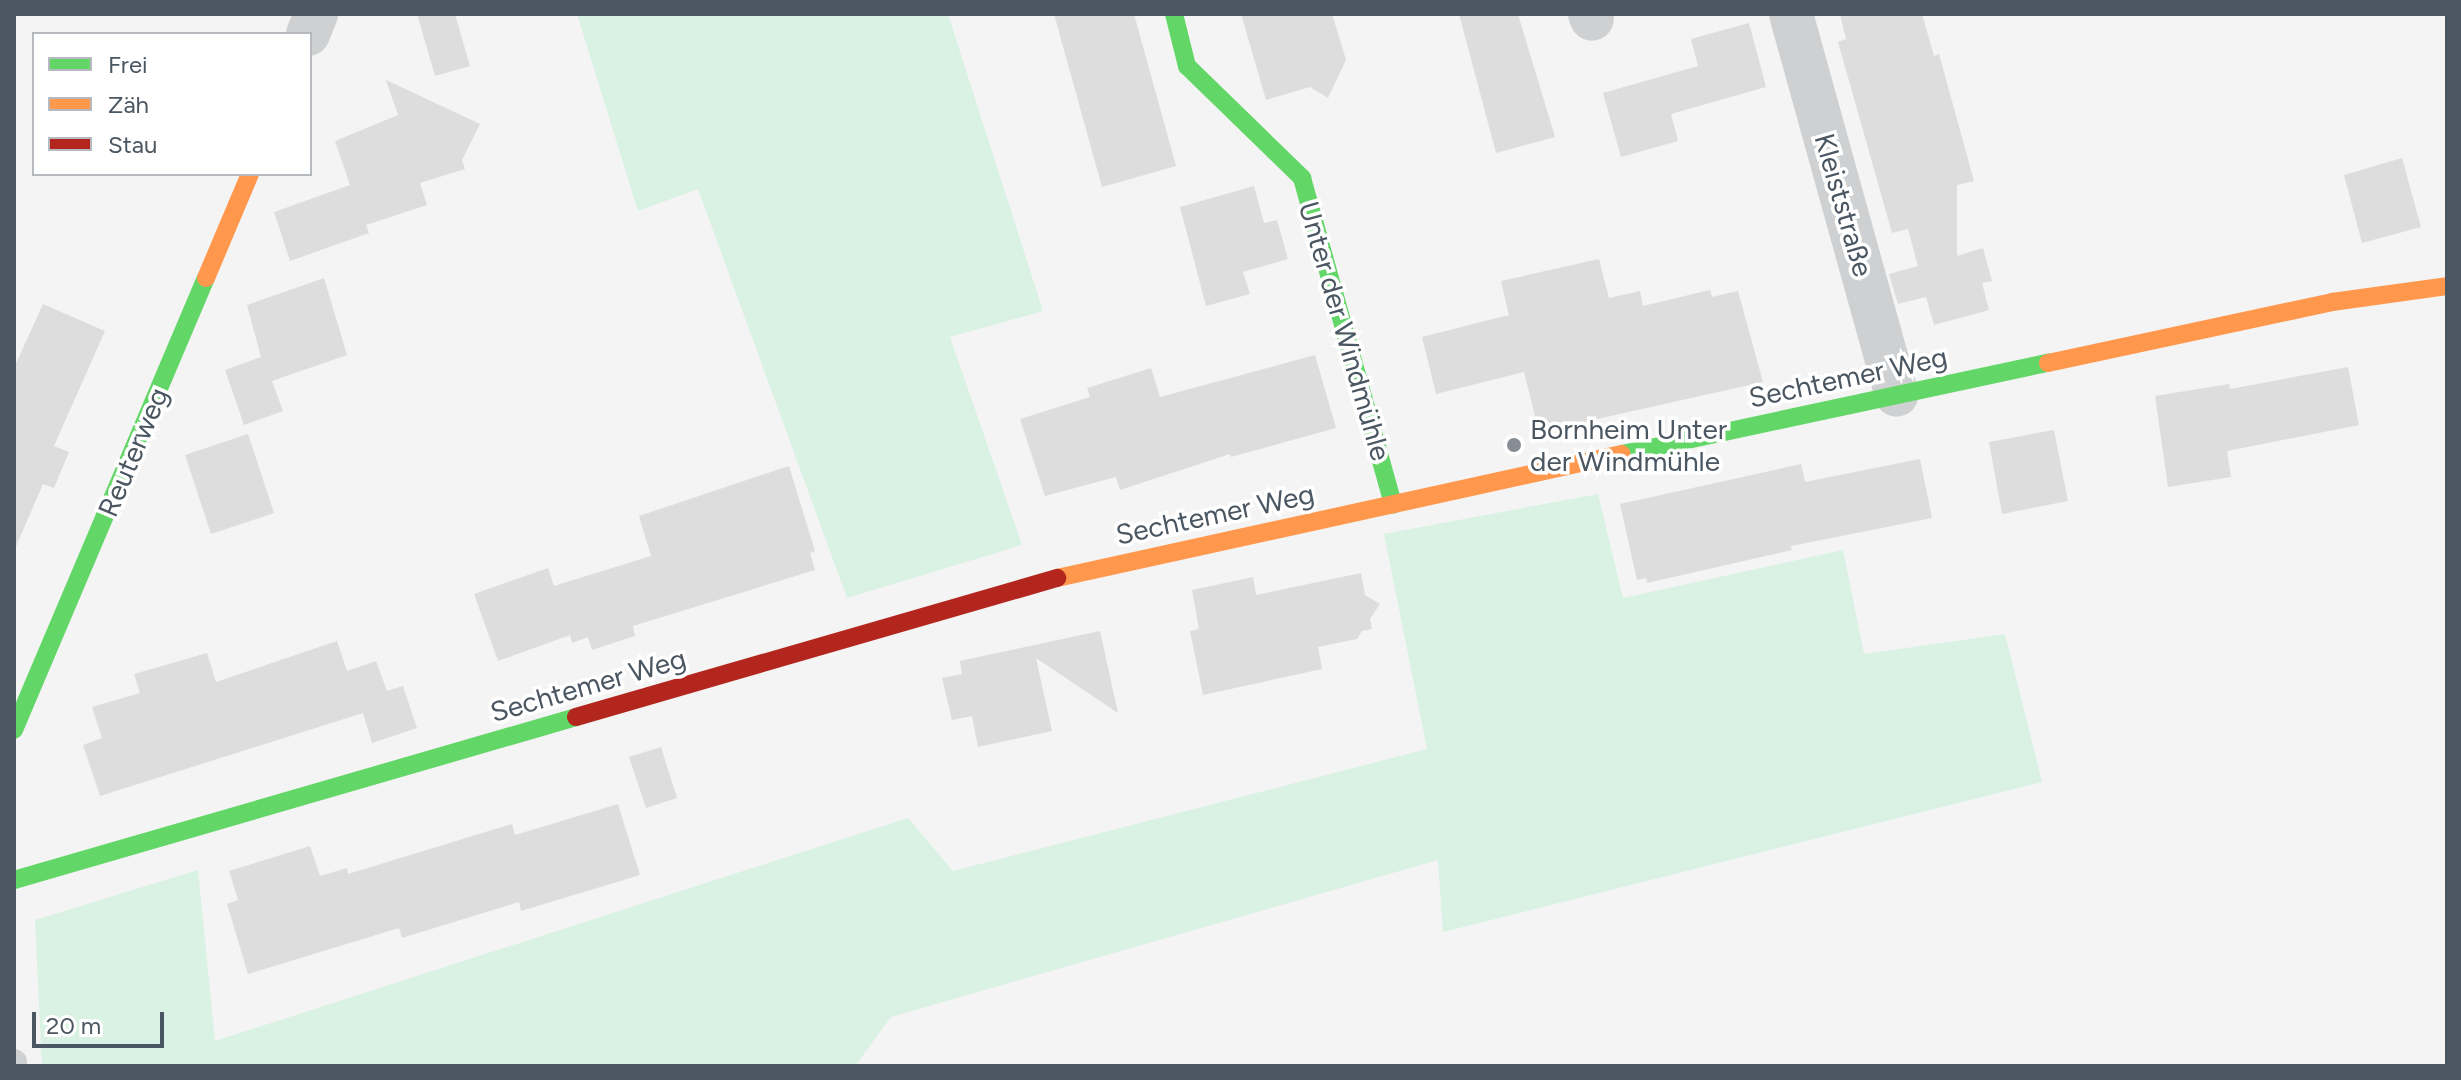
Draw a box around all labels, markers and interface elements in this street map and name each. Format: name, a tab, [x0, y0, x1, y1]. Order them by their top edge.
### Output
legend	[32, 32, 312, 176]
text: Frei	[108, 50, 148, 79]
text: Zäh	[108, 90, 149, 119]
text: Stau	[108, 130, 157, 159]
street label: Kleiststraße	[1808, 130, 1880, 280]
street label: Unter der Windmühle	[1292, 198, 1398, 464]
street label: Sechtemer Weg	[1746, 340, 1950, 414]
street label: Reuterweg	[91, 382, 175, 522]
place label: Bornheim Unter der Windmühle	[1530, 412, 1727, 478]
marker: Bornheim Unter der Windmühle	[1505, 436, 1523, 454]
street label: Sechtemer Weg	[1113, 477, 1317, 551]
street label: Sechtemer Weg	[486, 641, 690, 729]
scale bar	[36, 996, 168, 1046]
text: 20 m	[46, 1011, 101, 1040]

